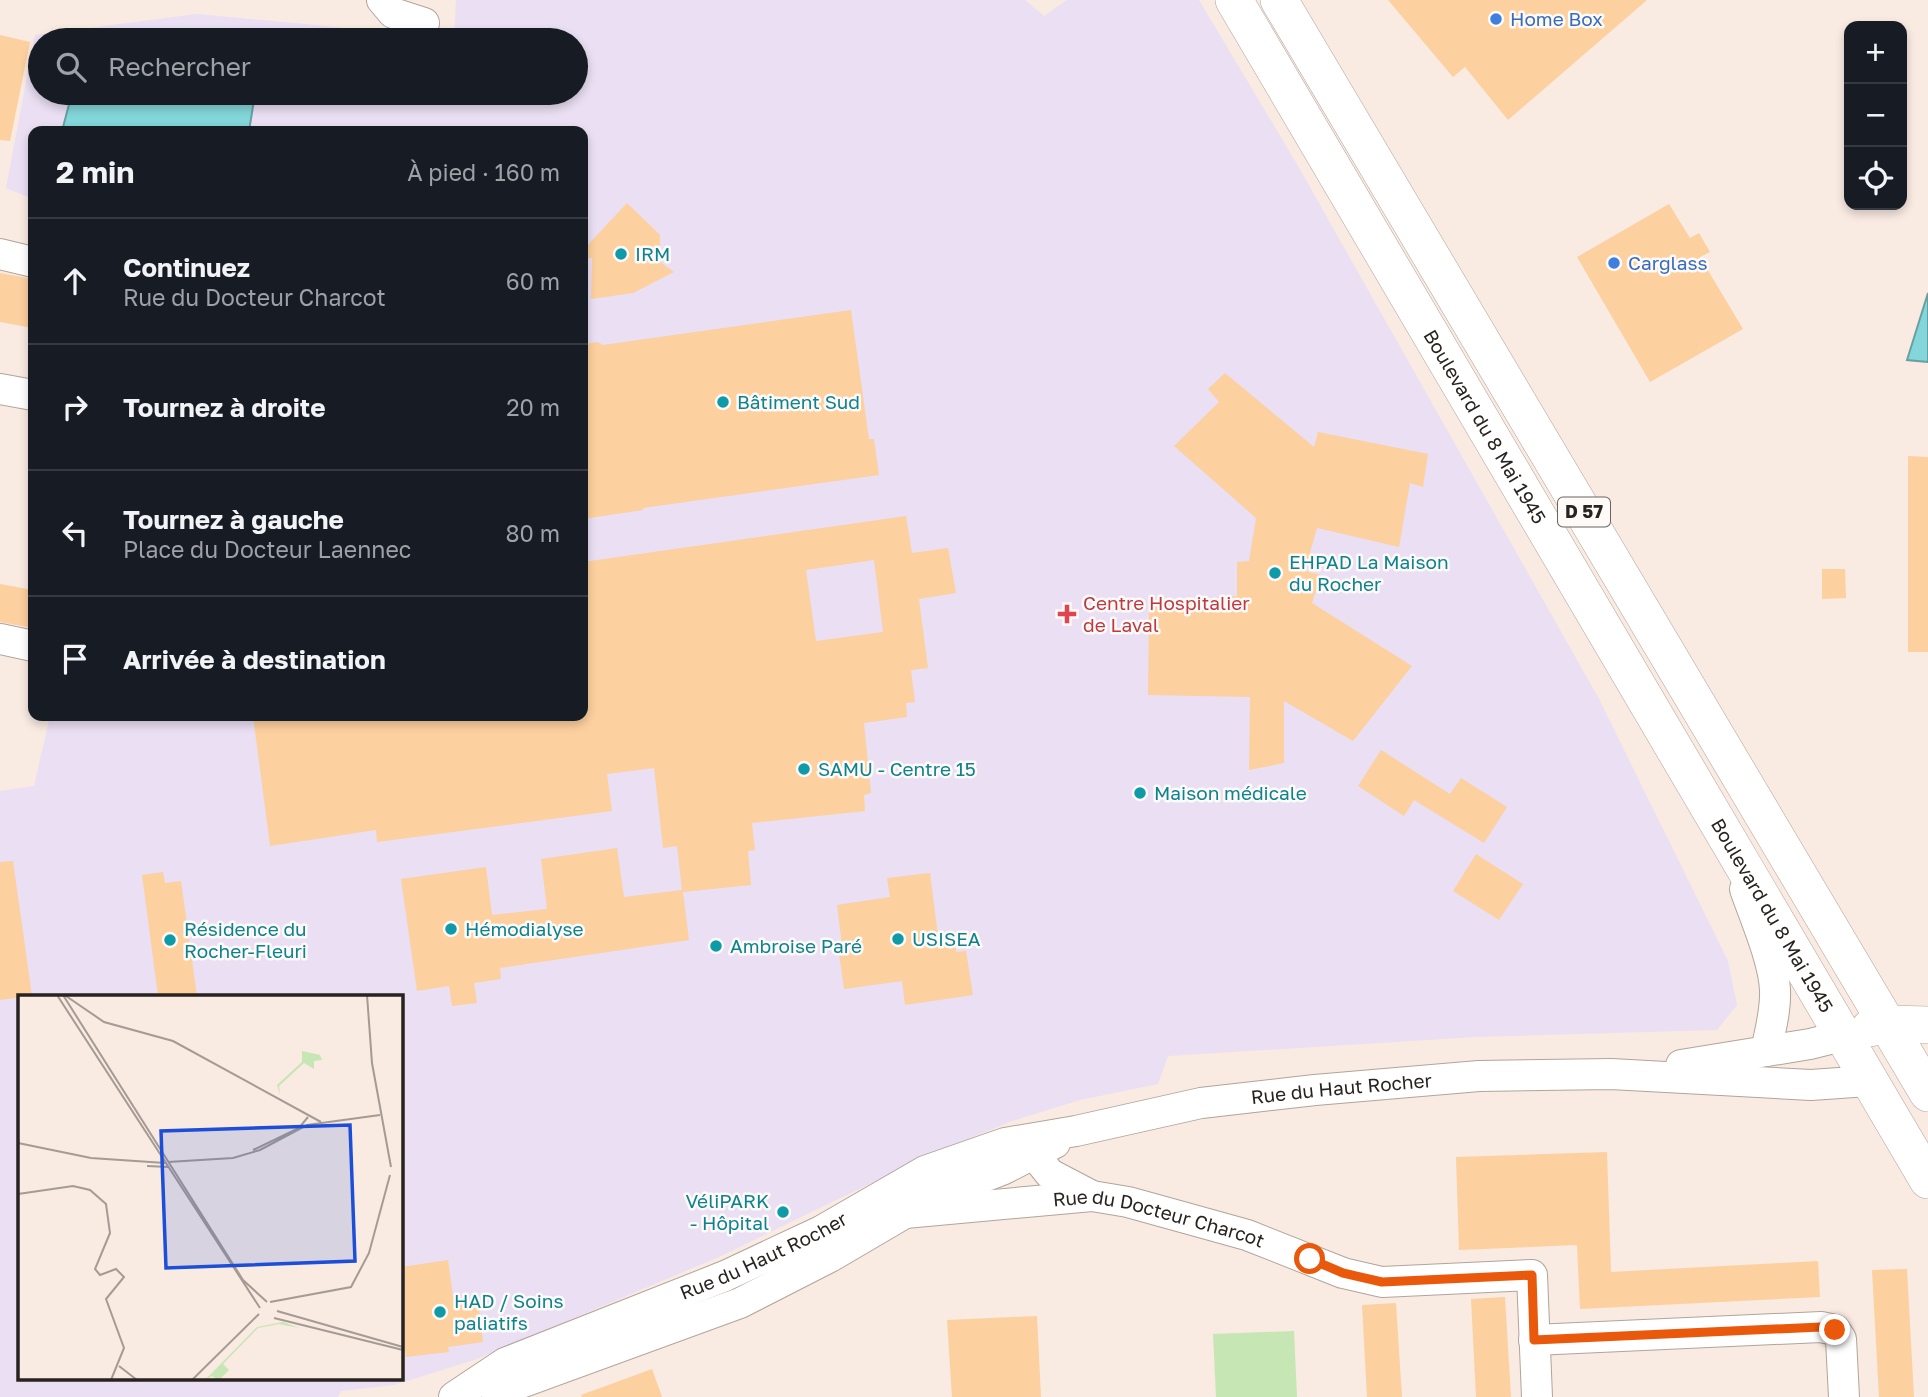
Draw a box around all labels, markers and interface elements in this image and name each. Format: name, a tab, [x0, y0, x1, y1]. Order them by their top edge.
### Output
place label: Home Box	[1510, 7, 1603, 30]
marker: Home Box	[1488, 11, 1504, 27]
map controls	[1844, 21, 1907, 210]
button: +	[1844, 21, 1907, 84]
search box	[28, 28, 588, 105]
icon: search	[52, 48, 90, 86]
text: Rechercher	[108, 51, 251, 82]
button: −	[1844, 84, 1907, 147]
button: locate	[1844, 147, 1907, 210]
text: 2 min	[56, 154, 134, 190]
text: À pied · 160 m	[407, 158, 560, 186]
place label: IRM	[635, 242, 670, 265]
marker: IRM	[613, 246, 629, 262]
place label: Carglass	[1628, 251, 1708, 274]
text: Continuez	[123, 252, 250, 283]
marker: Carglass	[1606, 255, 1622, 271]
icon: ahead	[56, 262, 94, 300]
text: 60 m	[506, 267, 560, 295]
text: Rue du Docteur Charcot	[123, 283, 386, 311]
street label: Boulevard du 8 Mai 1945	[1419, 325, 1551, 528]
icon: right	[56, 388, 94, 426]
place label: Bâtiment Sud	[737, 390, 860, 413]
text: Tournez à droite	[123, 392, 326, 423]
text: 20 m	[506, 393, 560, 421]
marker: Bâtiment Sud	[715, 394, 731, 410]
road number: D 57	[1558, 498, 1610, 526]
text: Tournez à gauche	[123, 504, 344, 535]
icon: left	[56, 514, 94, 552]
text: 80 m	[506, 519, 560, 547]
text: Place du Docteur Laennec	[123, 535, 411, 563]
place label: EHPAD La Maison du Rocher	[1289, 550, 1449, 595]
marker: EHPAD La Maison du Rocher	[1267, 565, 1283, 581]
place label: Centre Hospitalier de Laval	[1083, 591, 1250, 636]
marker: Centre Hospitalier de Laval	[1057, 604, 1077, 624]
icon: arrive	[56, 640, 94, 678]
text: Arrivée à destination	[123, 644, 386, 675]
place label: SAMU - Centre 15	[818, 757, 976, 780]
marker: SAMU - Centre 15	[796, 761, 812, 777]
place label: Maison médicale	[1154, 781, 1307, 804]
marker: Maison médicale	[1132, 785, 1148, 801]
street label: Boulevard du 8 Mai 1945	[1707, 814, 1839, 1016]
place label: Résidence du Rocher-Fleuri	[184, 917, 307, 962]
place label: Hémodialyse	[465, 917, 584, 940]
marker: Hémodialyse	[443, 921, 459, 937]
place label: USISEA	[912, 927, 981, 950]
marker: USISEA	[890, 931, 906, 947]
marker: Résidence du Rocher-Fleuri	[162, 932, 178, 948]
place label: Ambroise Paré	[730, 934, 862, 957]
marker: Ambroise Paré	[708, 938, 724, 954]
inset map	[18, 995, 402, 1380]
street label: Rue du Haut Rocher	[1250, 1068, 1433, 1108]
street label: Rue du Docteur Charcot	[1052, 1184, 1268, 1252]
place label: VéliPARK - Hôpital	[686, 1189, 769, 1234]
marker: VéliPARK - Hôpital	[775, 1204, 791, 1220]
street label: Rue du Haut Rocher	[676, 1206, 851, 1304]
route start	[1294, 1243, 1325, 1274]
place label: HAD / Soins paliatifs	[454, 1289, 564, 1334]
marker: HAD / Soins paliatifs	[432, 1304, 448, 1320]
route end	[1819, 1314, 1850, 1345]

